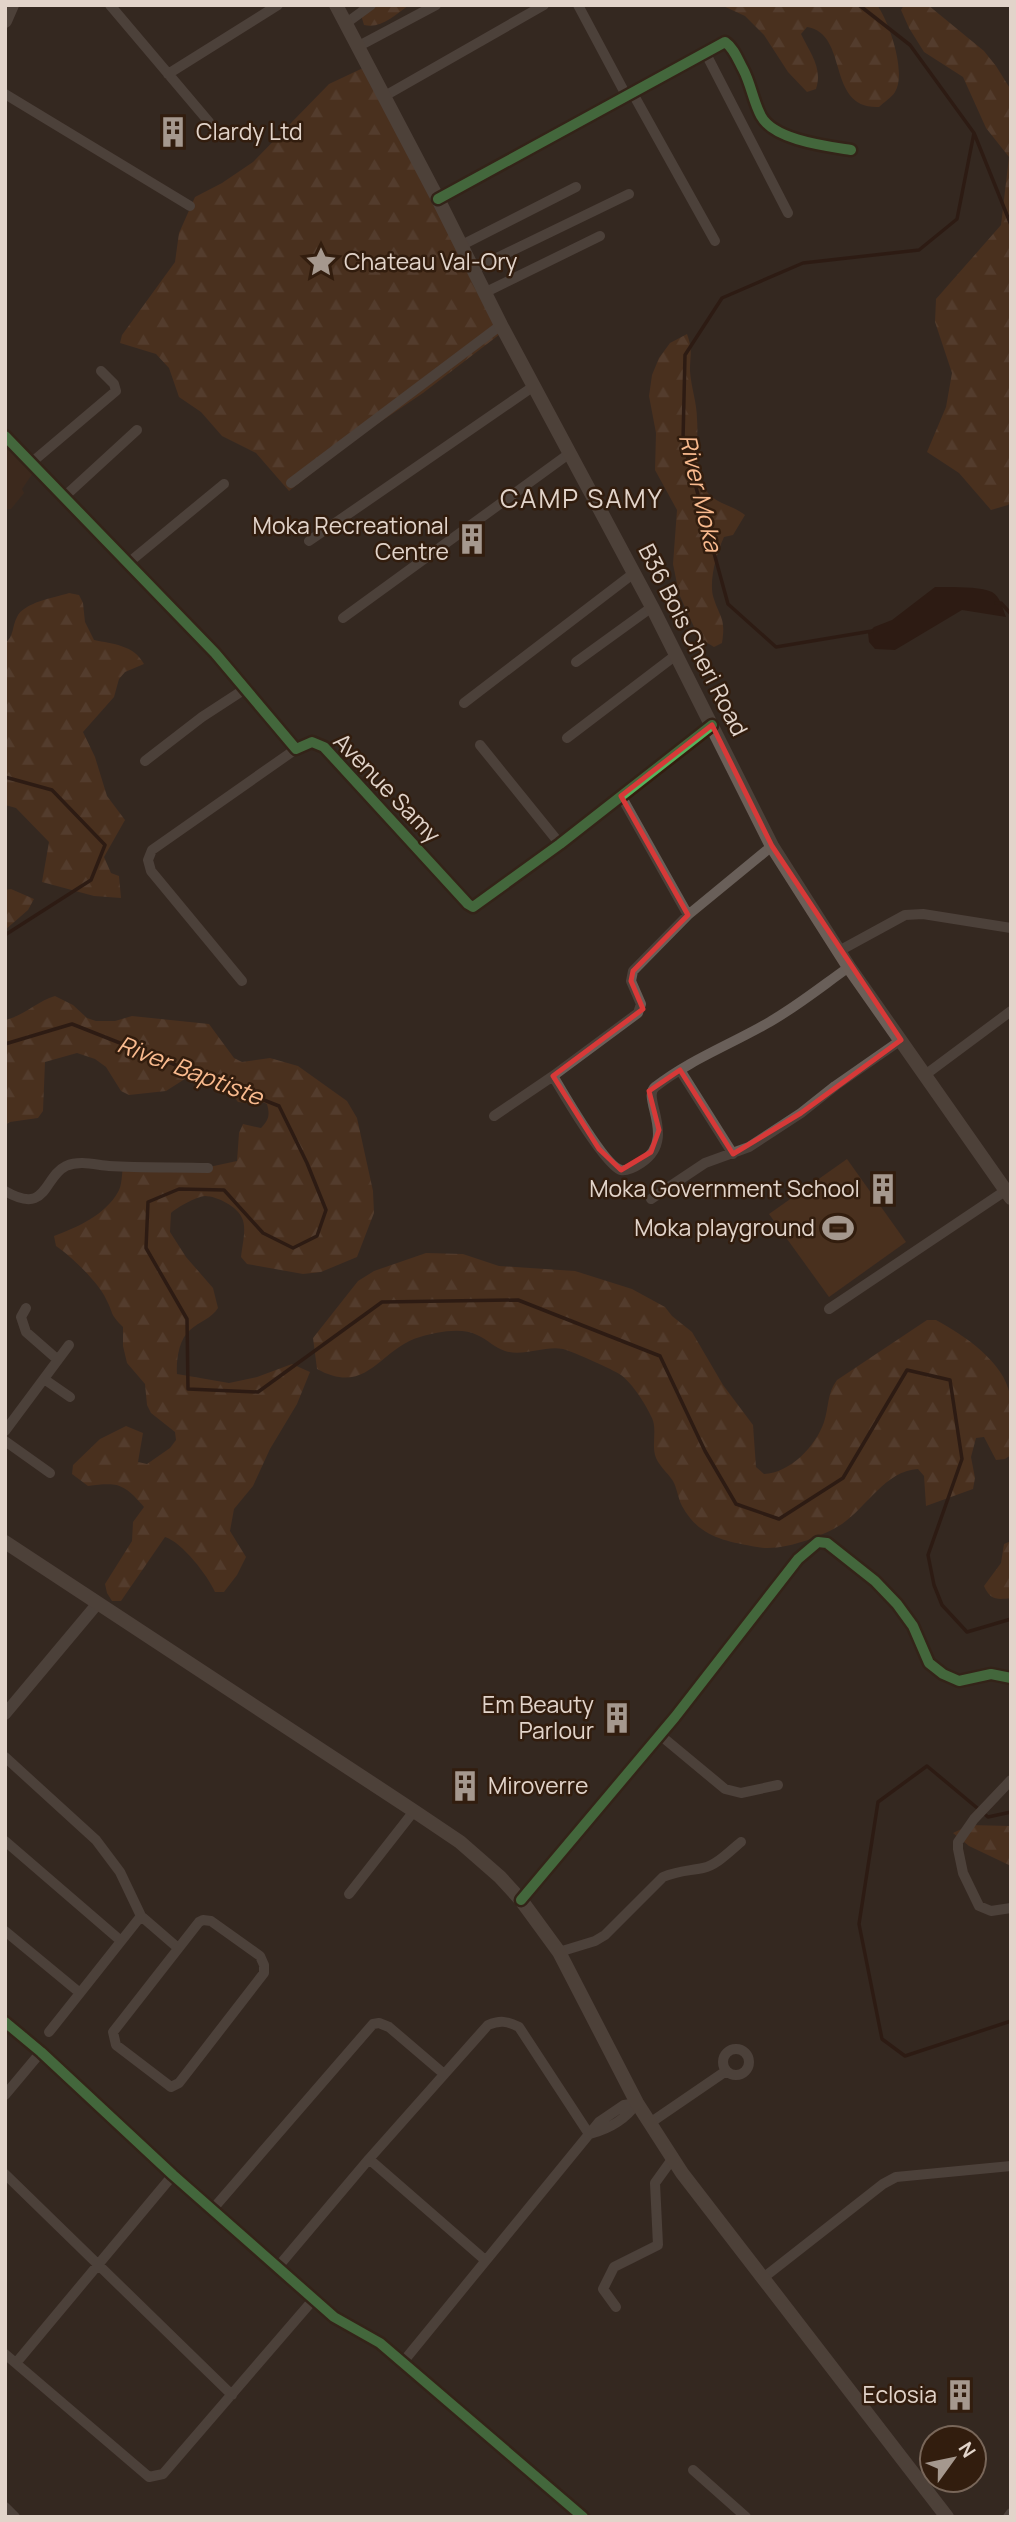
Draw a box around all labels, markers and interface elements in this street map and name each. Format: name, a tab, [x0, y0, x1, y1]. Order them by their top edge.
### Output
building icon: Clardy Ltd	[156, 115, 190, 149]
place label: Clardy Ltd	[196, 115, 303, 147]
place icon: Chateau Val-Ory	[304, 245, 338, 279]
place label: Chateau Val-Ory	[344, 245, 517, 277]
water label: River Moka	[672, 431, 731, 556]
district label: CAMP SAMY	[500, 480, 664, 516]
place label: Moka Recreational Centre	[253, 509, 449, 567]
building icon: Moka Recreational Centre	[455, 522, 489, 556]
street label: B36 Bois Cheri Road	[632, 538, 756, 741]
street label: Avenue Samy	[327, 725, 448, 849]
water label: River Baptiste	[113, 1027, 270, 1113]
place label: Moka Government School	[589, 1172, 860, 1204]
building icon: Moka Government School	[866, 1172, 900, 1206]
place label: Moka playground	[634, 1211, 815, 1243]
sports icon: Moka playground	[821, 1211, 855, 1245]
place label: Em Beauty Parlour	[482, 1688, 594, 1746]
building icon: Em Beauty Parlour	[600, 1701, 634, 1735]
building icon: Miroverre	[448, 1769, 482, 1803]
place label: Miroverre	[488, 1769, 588, 1801]
place label: Eclosia	[862, 2378, 937, 2410]
building icon: Eclosia	[943, 2378, 977, 2412]
north arrow	[918, 2424, 988, 2494]
text: N	[953, 2437, 982, 2463]

